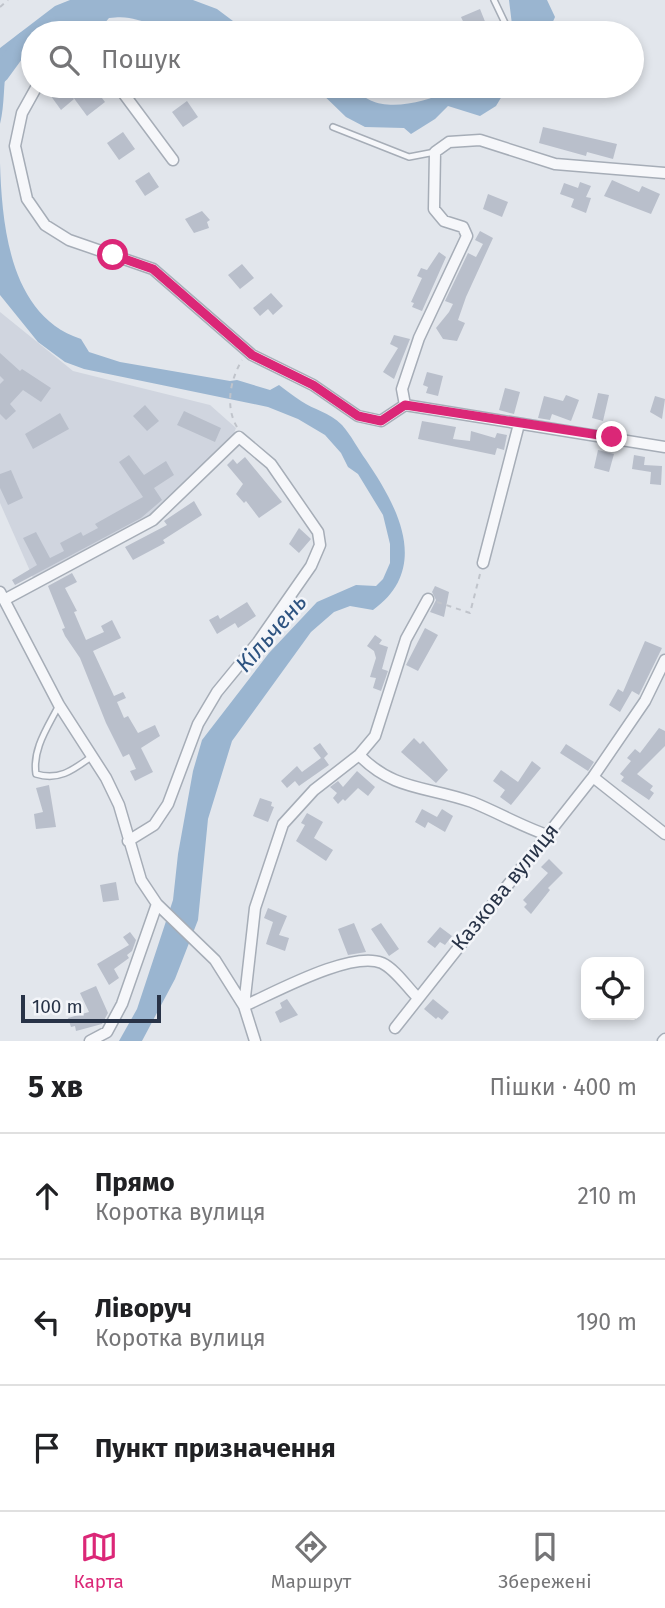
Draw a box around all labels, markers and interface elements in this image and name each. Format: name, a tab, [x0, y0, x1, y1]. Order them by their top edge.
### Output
search box	[21, 21, 644, 98]
icon: search	[45, 41, 83, 79]
text: Пошук	[101, 44, 181, 75]
route start	[97, 239, 128, 270]
route end	[596, 421, 627, 452]
water label: Кільчень	[230, 588, 312, 678]
street label: Казкова вулиця	[446, 818, 564, 956]
map controls	[581, 957, 644, 1020]
button: locate	[581, 957, 644, 1020]
scale bar	[21, 992, 161, 1024]
text: 100 m	[32, 995, 83, 1018]
text: 5 хв	[28, 1069, 83, 1105]
text: Пішки · 400 m	[490, 1073, 637, 1101]
text: Прямо	[95, 1167, 175, 1198]
icon: ahead	[28, 1177, 66, 1215]
text: 210 m	[578, 1182, 637, 1210]
text: Коротка вулиця	[95, 1198, 266, 1226]
text: Ліворуч	[95, 1293, 192, 1324]
icon: left	[28, 1303, 66, 1341]
text: 190 m	[576, 1308, 637, 1336]
text: Коротка вулиця	[95, 1324, 266, 1352]
icon: arrive	[28, 1429, 66, 1467]
text: Пункт призначення	[95, 1433, 336, 1464]
tab: Карта	[73, 1528, 124, 1593]
tab: Маршрут	[271, 1528, 351, 1593]
tab: Збережені	[498, 1528, 592, 1593]

